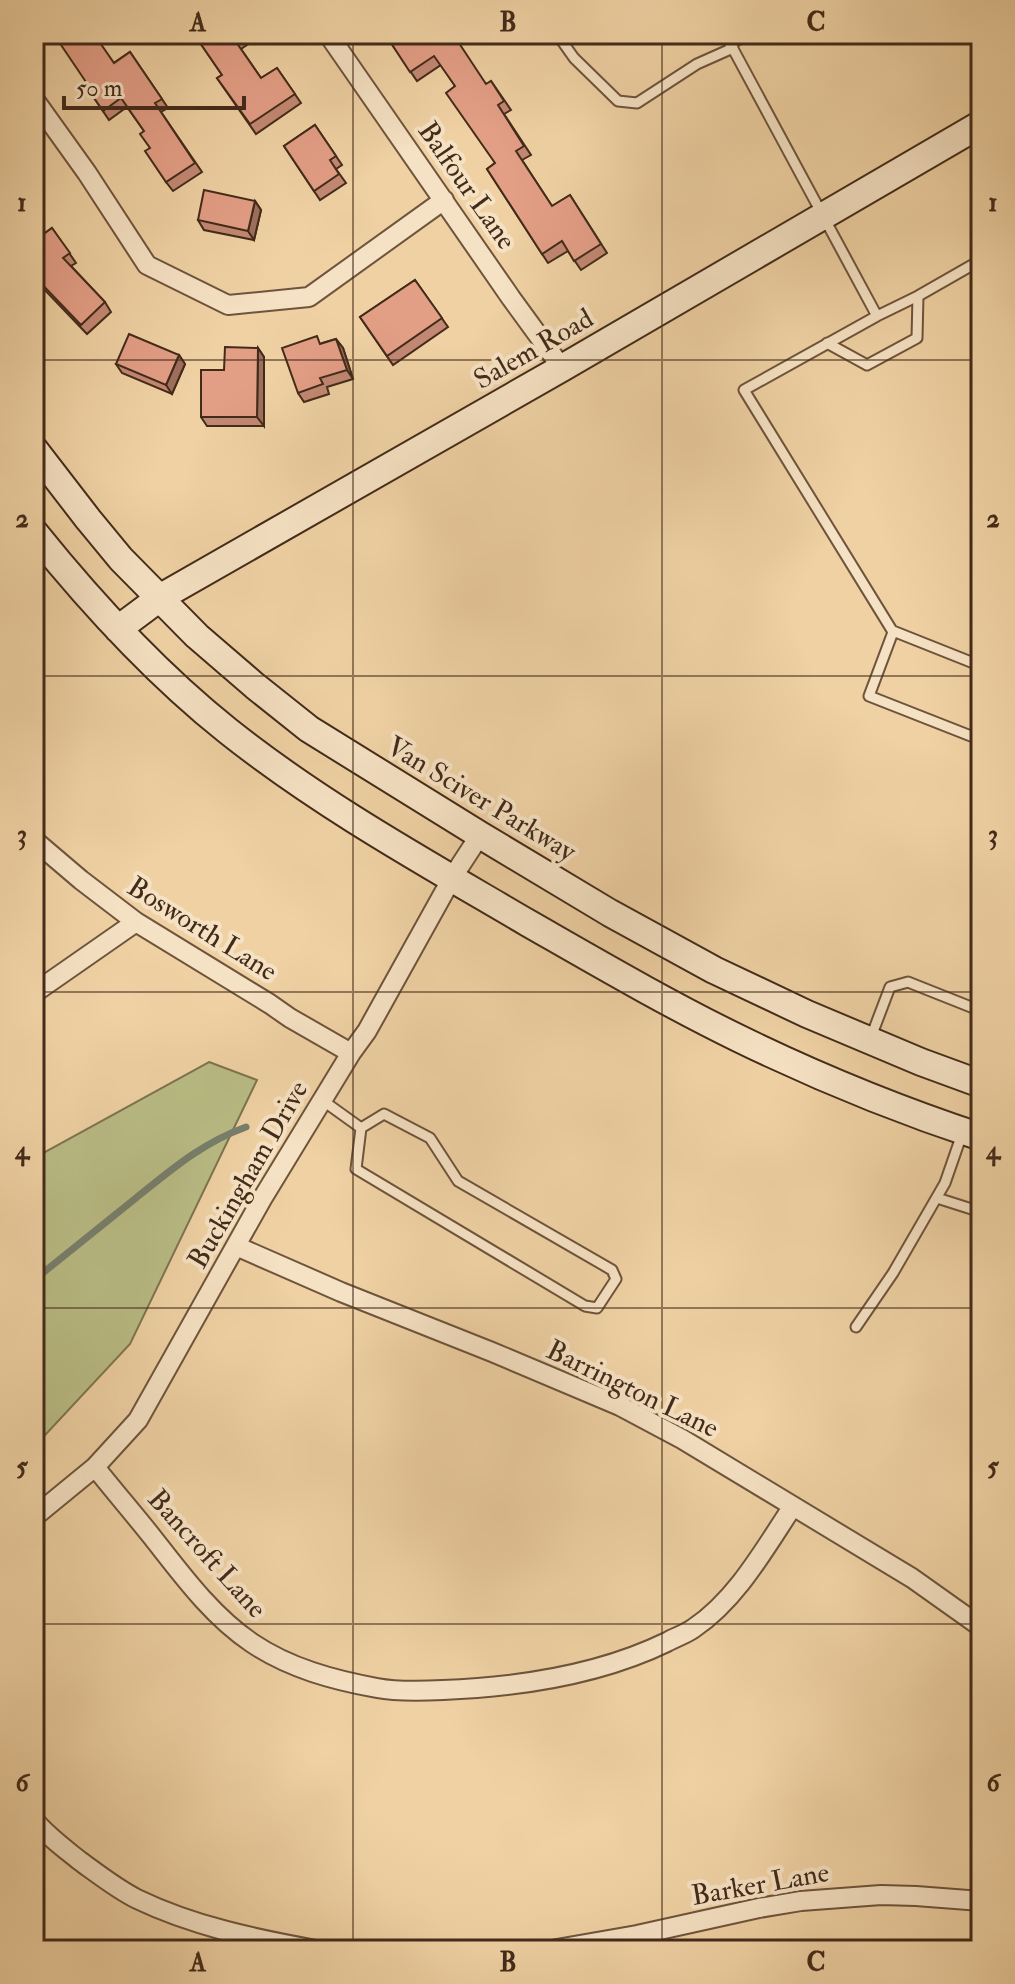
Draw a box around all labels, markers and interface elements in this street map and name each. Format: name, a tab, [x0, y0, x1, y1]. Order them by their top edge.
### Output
text: A	[189, 7, 207, 39]
text: B	[499, 7, 517, 39]
text: C	[806, 7, 826, 39]
scale bar	[64, 60, 244, 110]
text: 50 m	[76, 73, 123, 104]
street label: Balfour Lane	[410, 115, 524, 257]
text: 1	[17, 187, 27, 219]
text: 1	[988, 187, 998, 219]
street label: Salem Road	[468, 301, 600, 397]
text: 2	[15, 503, 29, 535]
text: 2	[986, 503, 1000, 535]
street label: Van Sciver Parkway	[380, 729, 583, 870]
text: 3	[17, 819, 27, 851]
text: 3	[988, 819, 998, 851]
street label: Bosworth Lane	[121, 869, 284, 989]
street label: Buckingham Drive	[180, 1074, 316, 1275]
text: 4	[14, 1135, 31, 1167]
text: 4	[985, 1135, 1002, 1167]
street label: Barrington Lane	[541, 1333, 724, 1446]
text: 5	[16, 1451, 28, 1483]
text: 5	[987, 1451, 999, 1483]
street label: Bancroft Lane	[140, 1482, 274, 1626]
text: 6	[15, 1767, 30, 1799]
text: 6	[986, 1767, 1001, 1799]
street label: Barker Lane	[689, 1855, 832, 1914]
text: A	[189, 1947, 207, 1979]
text: B	[499, 1947, 517, 1979]
text: C	[806, 1947, 826, 1979]

